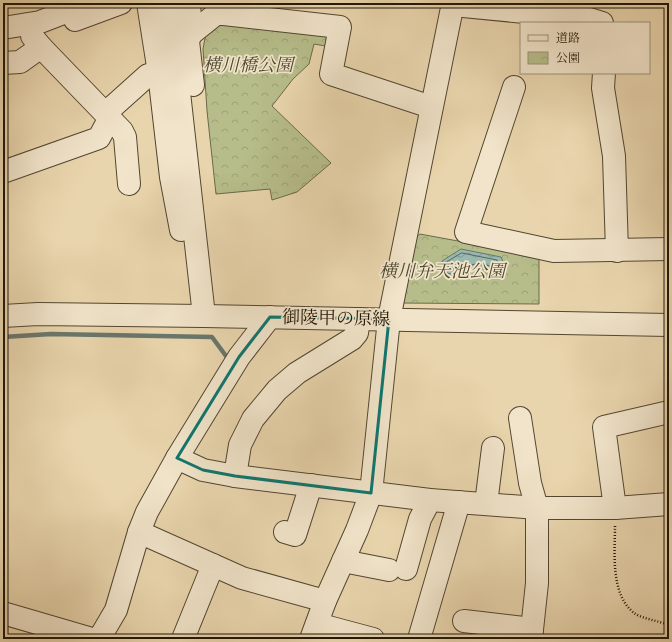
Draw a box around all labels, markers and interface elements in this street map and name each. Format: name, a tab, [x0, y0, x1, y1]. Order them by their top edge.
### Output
legend	[520, 22, 650, 74]
text: 道路	[556, 30, 580, 46]
text: 公園	[556, 50, 580, 66]
park label: 横川橋公園	[203, 53, 296, 76]
park label: 横川弁天池公園	[379, 259, 508, 282]
street label: 御陵甲の原線	[282, 305, 390, 330]

